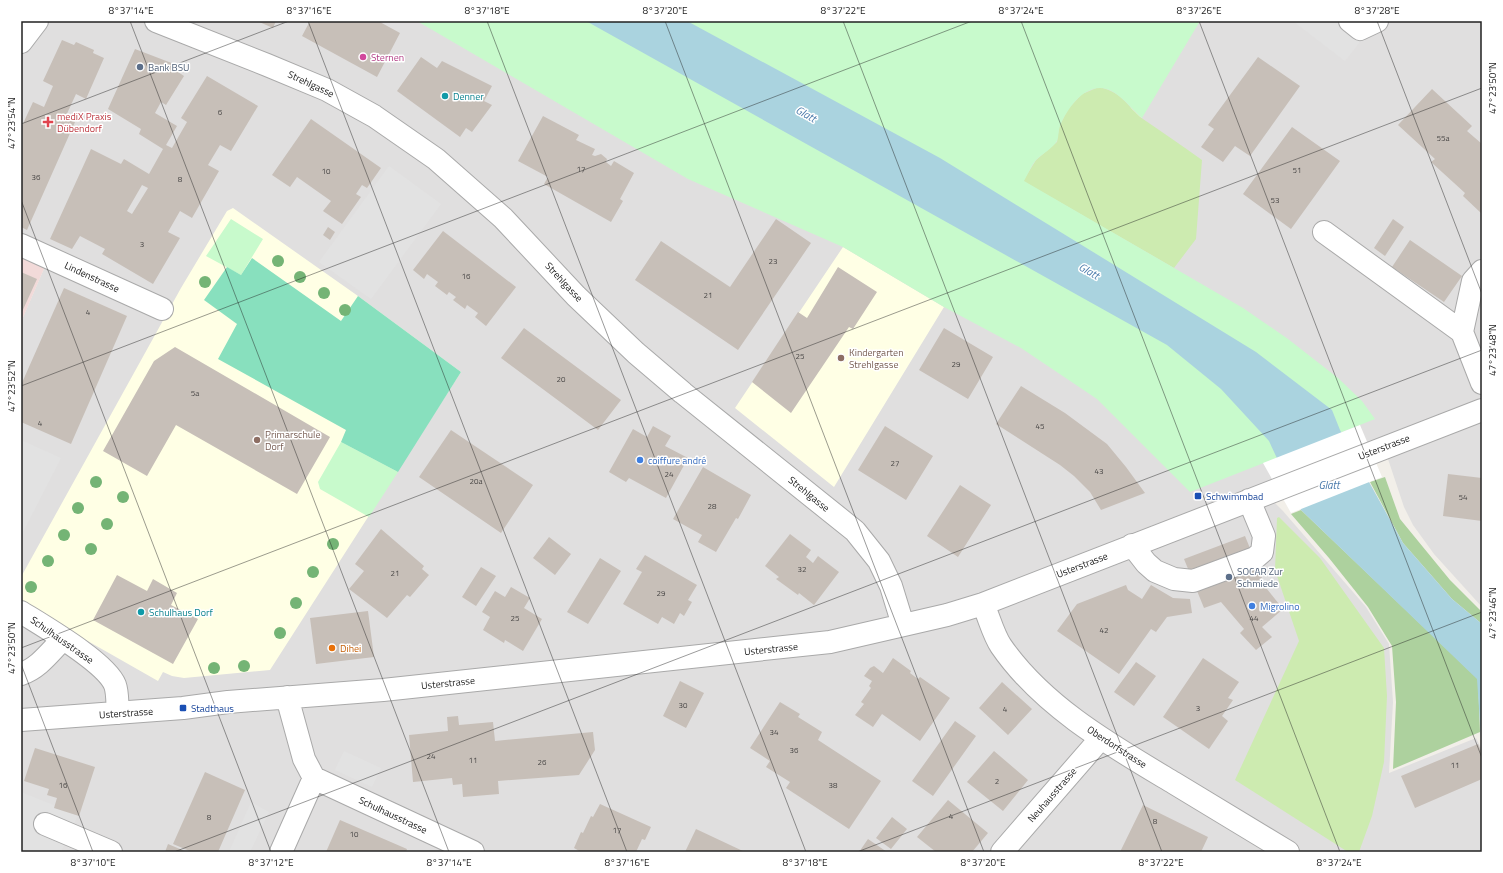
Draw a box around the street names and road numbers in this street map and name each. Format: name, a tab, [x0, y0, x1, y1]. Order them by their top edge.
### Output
street label: Strehlgasse	[285, 67, 337, 101]
street label: Lindenstrasse	[62, 258, 122, 296]
street label: Strehlgasse	[542, 259, 586, 305]
street label: Usterstrasse	[1356, 430, 1412, 464]
street label: Strehlgasse	[785, 473, 833, 515]
street label: Usterstrasse	[1054, 548, 1110, 582]
street label: Schulhausstrasse	[27, 613, 97, 667]
street label: Usterstrasse	[743, 639, 799, 659]
street label: Usterstrasse	[420, 673, 476, 693]
street label: Usterstrasse	[99, 704, 153, 722]
street label: Oberdorfstrasse	[1084, 722, 1150, 772]
street label: Neuhausstrasse	[1024, 764, 1080, 826]
street label: Schulhausstrasse	[356, 793, 430, 837]

